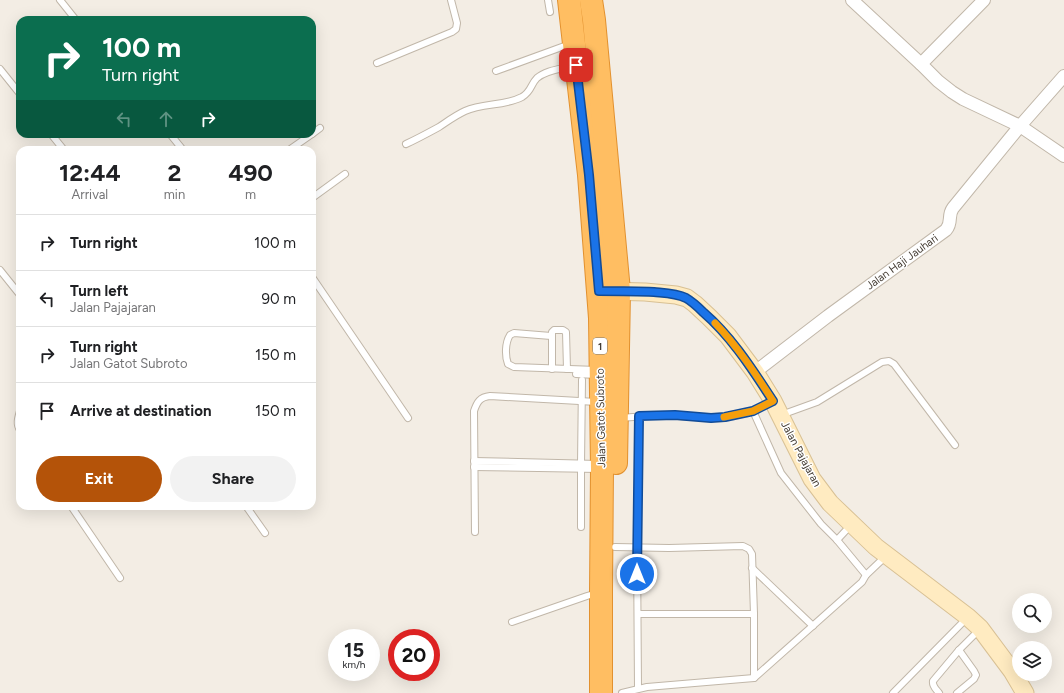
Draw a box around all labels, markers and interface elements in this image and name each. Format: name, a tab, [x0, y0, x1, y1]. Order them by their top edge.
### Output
text: 100 m	[102, 30, 181, 64]
icon: right	[36, 32, 88, 84]
pin	[559, 48, 593, 82]
icon: arrive	[565, 54, 587, 76]
text: Turn right	[102, 64, 179, 86]
icon: left	[113, 108, 135, 130]
icon: ahead	[155, 108, 177, 130]
icon: right	[197, 108, 219, 130]
text: 12:44	[59, 158, 121, 187]
text: 2	[168, 158, 181, 187]
text: 490	[228, 158, 273, 187]
text: Arrival	[72, 187, 108, 202]
text: min	[164, 187, 185, 202]
text: m	[245, 187, 256, 202]
icon: right	[36, 232, 58, 254]
street label: Jalan Haji Jauhari	[864, 232, 940, 292]
text: Turn right	[70, 234, 138, 252]
text: 100 m	[254, 234, 296, 252]
text: Turn left	[70, 282, 128, 300]
icon: left	[36, 288, 58, 310]
text: 90 m	[261, 290, 296, 308]
text: Jalan Pajajaran	[70, 300, 156, 315]
text: Turn right	[70, 338, 138, 356]
road number: 1	[593, 338, 607, 354]
icon: right	[36, 344, 58, 366]
text: 150 m	[255, 346, 296, 364]
text: Jalan Gatot Subroto	[70, 356, 188, 371]
street label: Jalan Gatot Subroto	[594, 368, 608, 468]
icon: arrive	[36, 400, 58, 422]
text: Arrive at destination	[70, 402, 211, 420]
text: 150 m	[255, 402, 296, 420]
street label: Jalan Pajajaran	[778, 419, 824, 489]
button: Exit	[36, 456, 162, 502]
button: Share	[170, 456, 296, 502]
position arrow	[616, 553, 658, 595]
map controls	[1012, 593, 1052, 681]
button: search	[1012, 593, 1052, 633]
speed limit sign: 20	[388, 629, 440, 681]
text: 15	[344, 638, 364, 662]
button: layers	[1012, 641, 1052, 681]
text: km/h	[343, 658, 365, 671]

